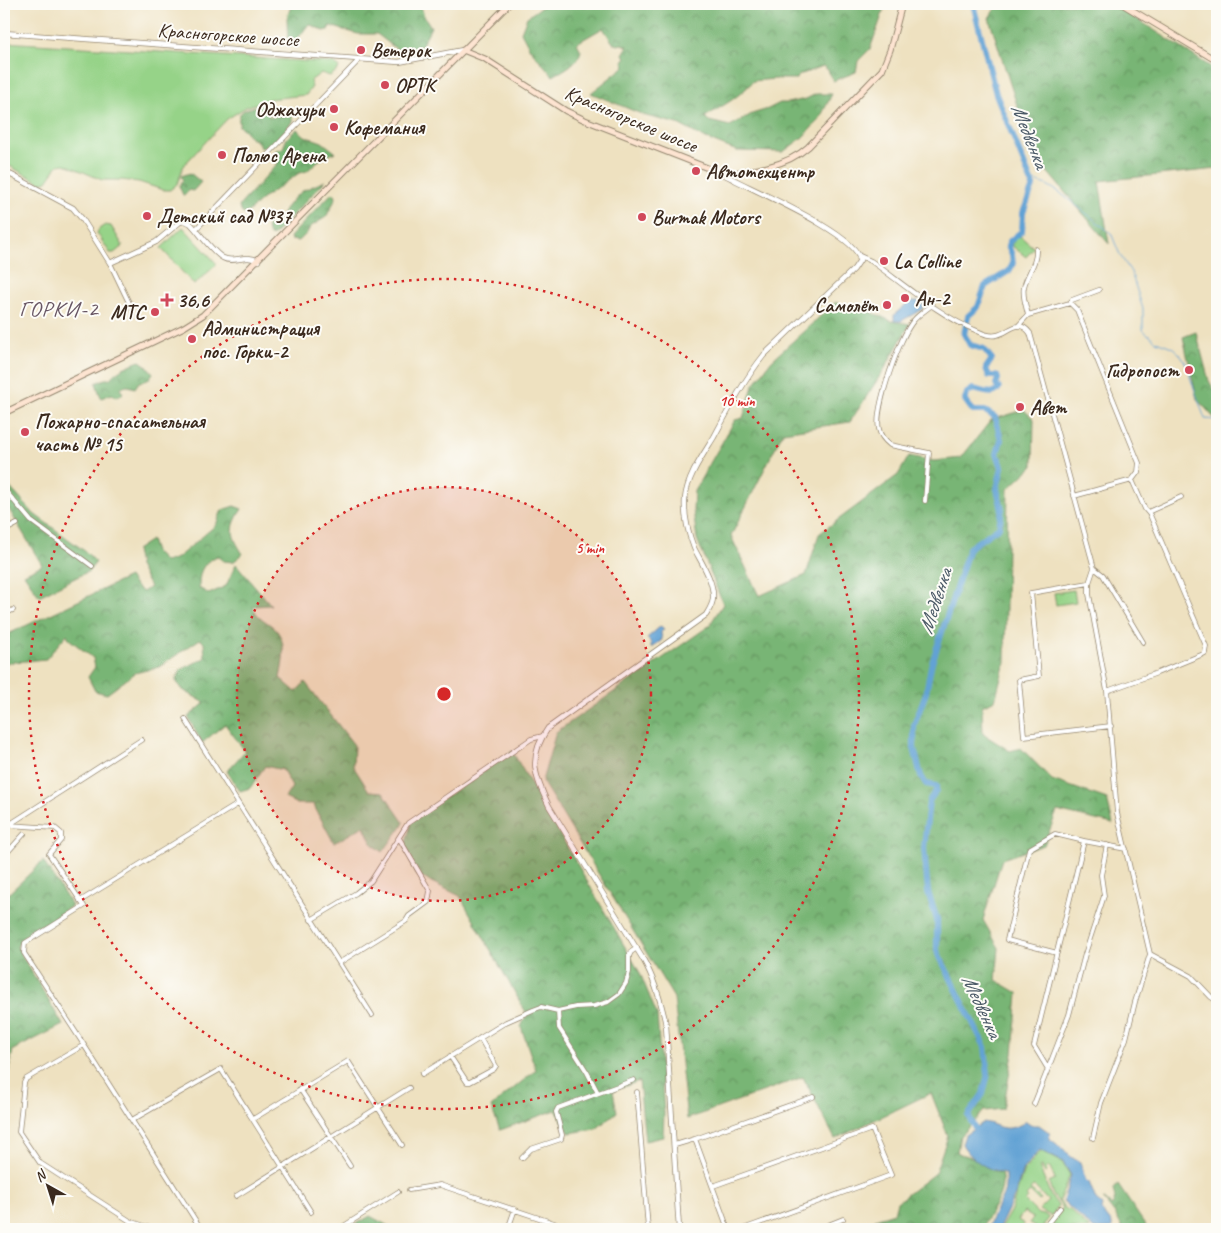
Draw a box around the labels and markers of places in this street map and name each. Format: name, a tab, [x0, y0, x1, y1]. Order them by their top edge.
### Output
place label: Ветерок	[371, 38, 432, 63]
marker: Ветерок	[355, 44, 367, 56]
place label: ОРТК	[395, 73, 438, 98]
marker: ОРТК	[379, 79, 391, 91]
place label: Оджахури	[256, 97, 326, 123]
marker: Оджахури	[328, 103, 340, 115]
place label: Кофемания	[344, 115, 426, 140]
marker: Кофемания	[328, 121, 340, 133]
place label: Полюс Арена	[232, 143, 327, 168]
marker: Полюс Арена	[216, 149, 228, 161]
place label: Автотехцентр	[706, 159, 816, 184]
marker: Автотехцентр	[690, 165, 702, 177]
place label: Детский сад №37	[157, 204, 293, 229]
place label: Burmak Motors	[652, 205, 762, 230]
marker: Детский сад №37	[141, 210, 153, 222]
marker: Burmak Motors	[636, 211, 648, 223]
place label: La Colline	[894, 249, 963, 274]
marker: La Colline	[878, 255, 890, 267]
place label: Ан-2	[915, 286, 952, 311]
place label: 36,6	[177, 288, 210, 313]
marker: Ан-2	[899, 292, 911, 304]
place label: Самолёт	[815, 293, 879, 318]
marker: 36,6	[161, 294, 173, 306]
marker: Самолёт	[881, 299, 893, 311]
place label: МТС	[110, 300, 148, 325]
marker: МТС	[149, 306, 161, 318]
place label: Администрация пос. Горки-2	[202, 316, 321, 364]
marker: Администрация пос. Горки-2	[186, 333, 198, 345]
place label: Гидропост	[1106, 358, 1180, 383]
marker: Гидропост	[1183, 364, 1195, 376]
place label: Авет	[1030, 395, 1068, 420]
marker: Авет	[1014, 401, 1026, 413]
place label: Пожарно-спасательная часть № 15	[35, 409, 207, 457]
marker: Пожарно-спасательная часть № 15	[19, 426, 31, 438]
centre of rings	[435, 685, 453, 703]

